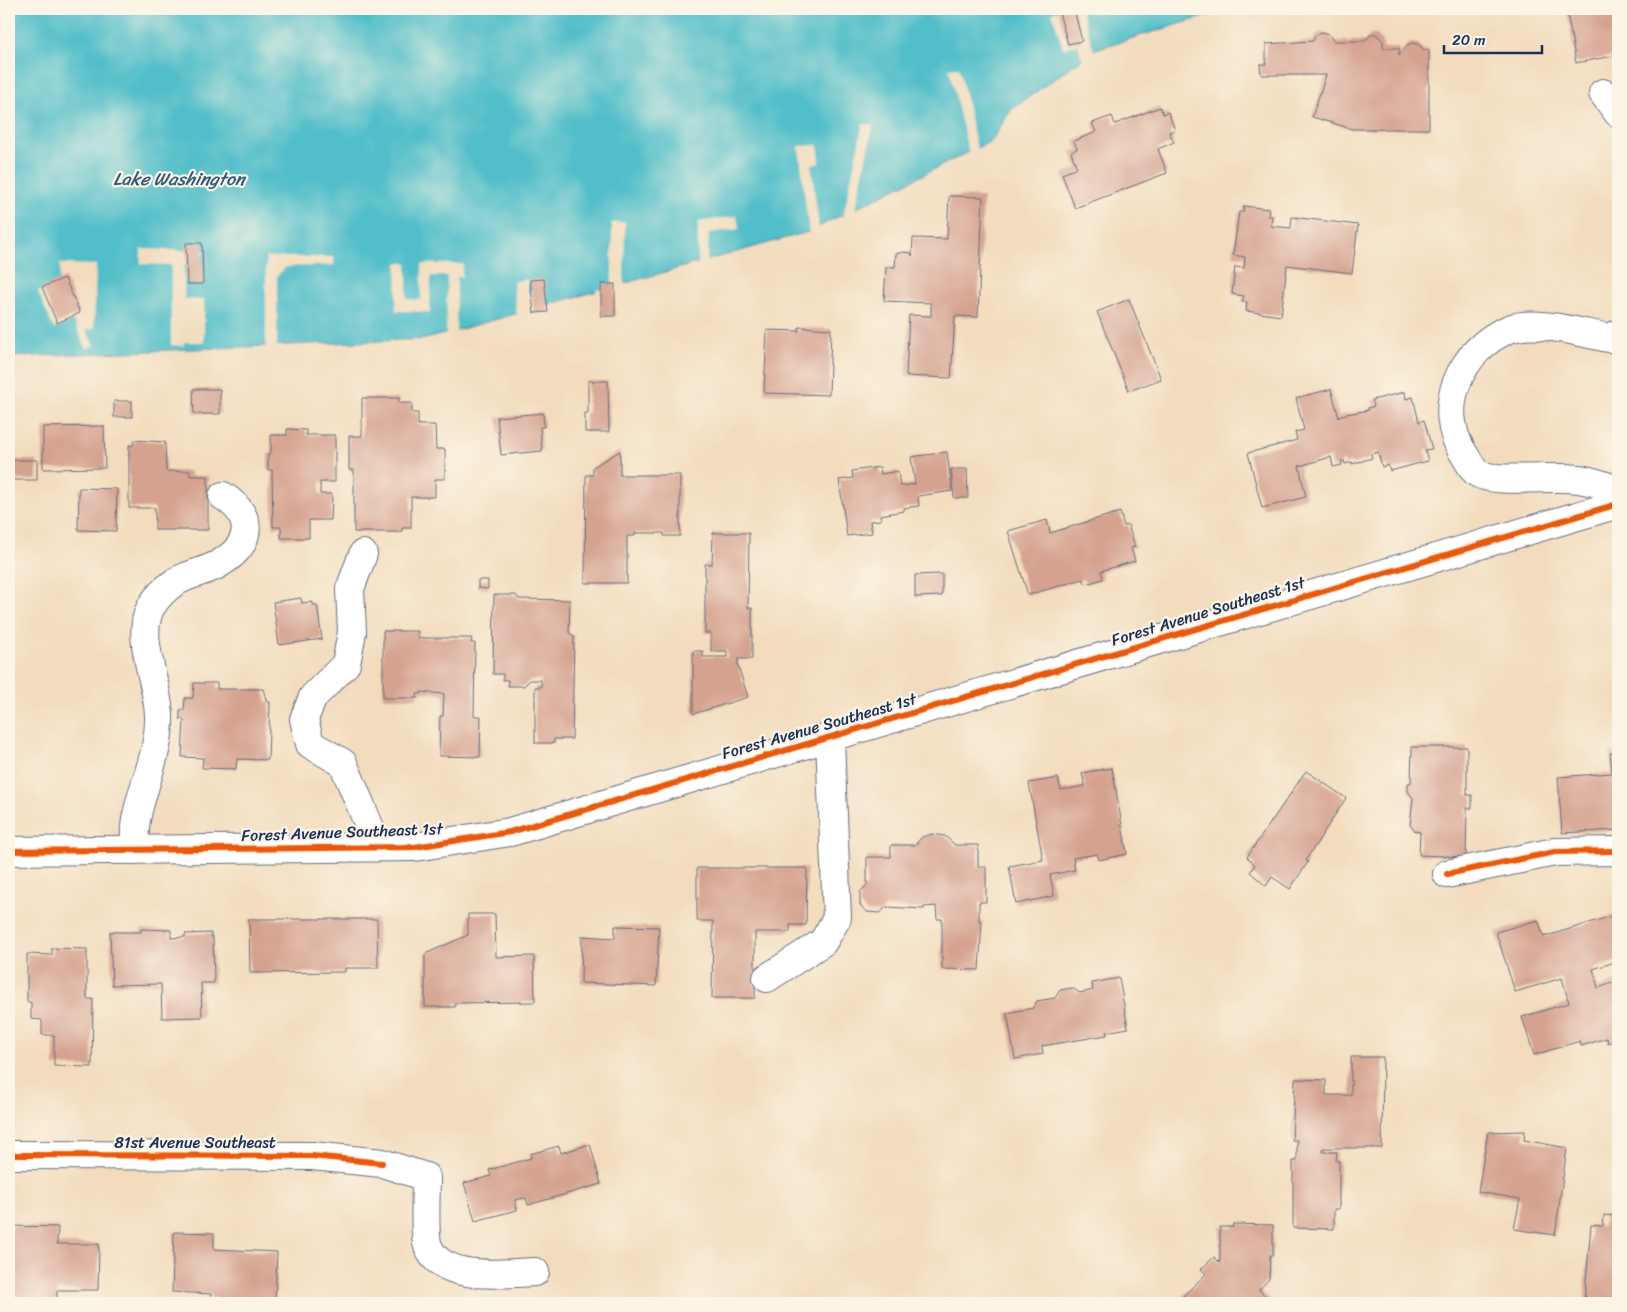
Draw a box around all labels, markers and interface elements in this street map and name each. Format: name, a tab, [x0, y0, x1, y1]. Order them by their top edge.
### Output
scale bar	[1444, 22, 1542, 54]
text: 20 m	[1452, 27, 1486, 53]
water label: Lake Washington	[113, 163, 247, 195]
street label: Forest Avenue Southeast 1st	[1107, 568, 1309, 654]
street label: Forest Avenue Southeast 1st	[718, 684, 920, 768]
street label: Forest Avenue Southeast 1st	[241, 814, 444, 850]
street label: 81st Avenue Southeast	[114, 1128, 276, 1157]

